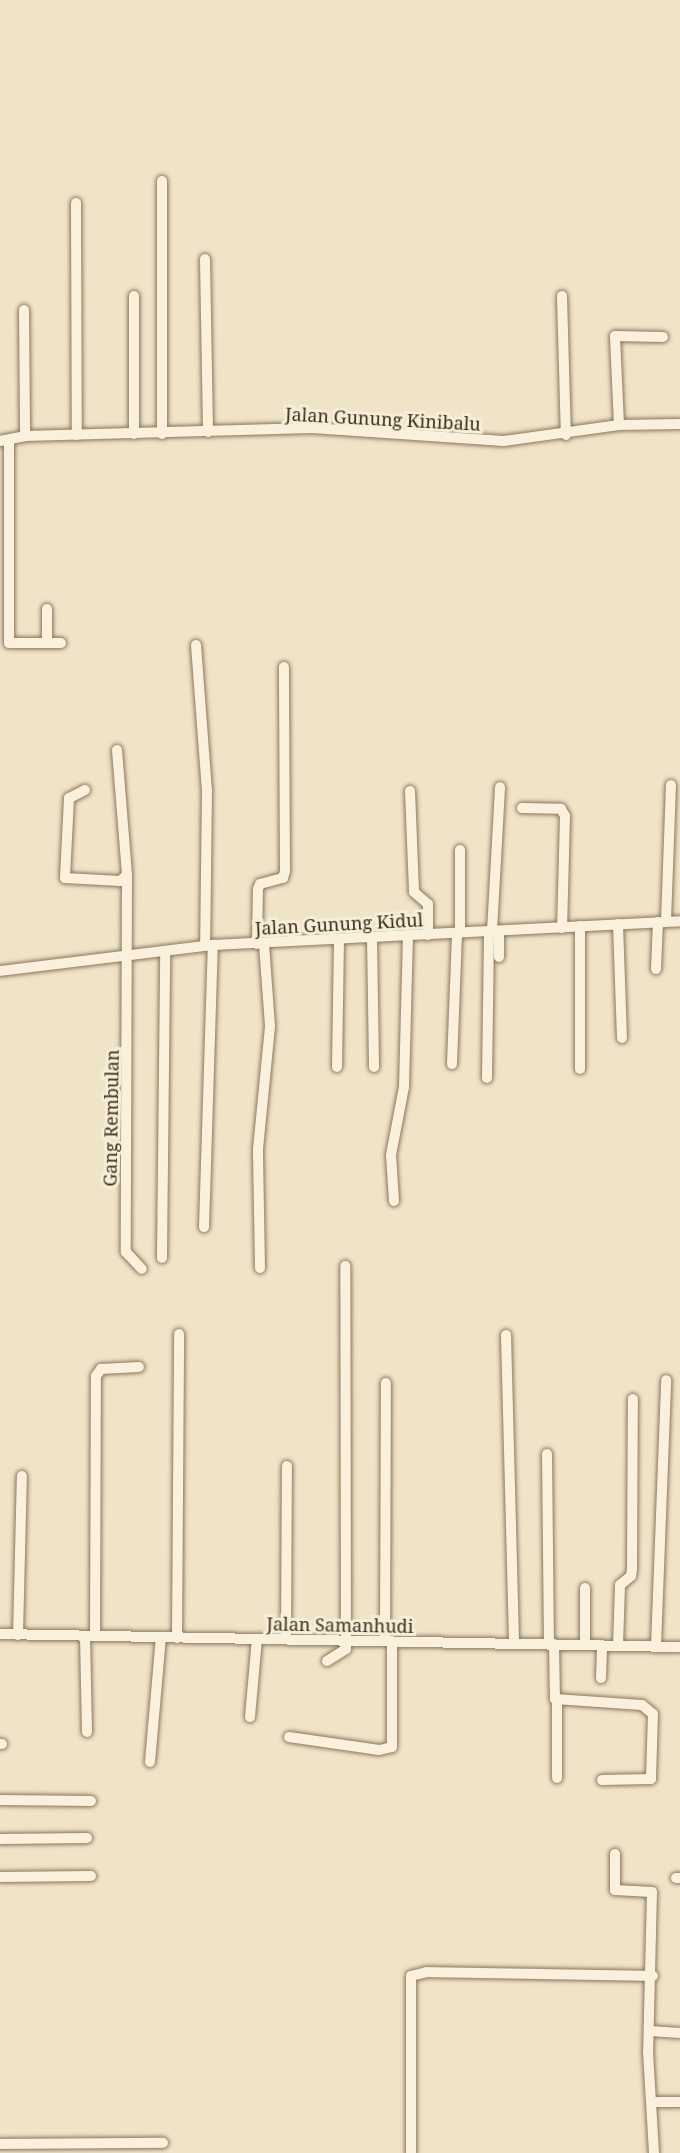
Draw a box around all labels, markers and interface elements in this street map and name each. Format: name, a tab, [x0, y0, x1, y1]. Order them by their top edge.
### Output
street label: Jalan Gunung Kinibalu	[285, 403, 481, 435]
street label: Jalan Gunung Kidul	[254, 909, 424, 939]
street label: Gang Rembulan	[99, 1049, 123, 1187]
street label: Jalan Samanhudi	[266, 1613, 414, 1637]

